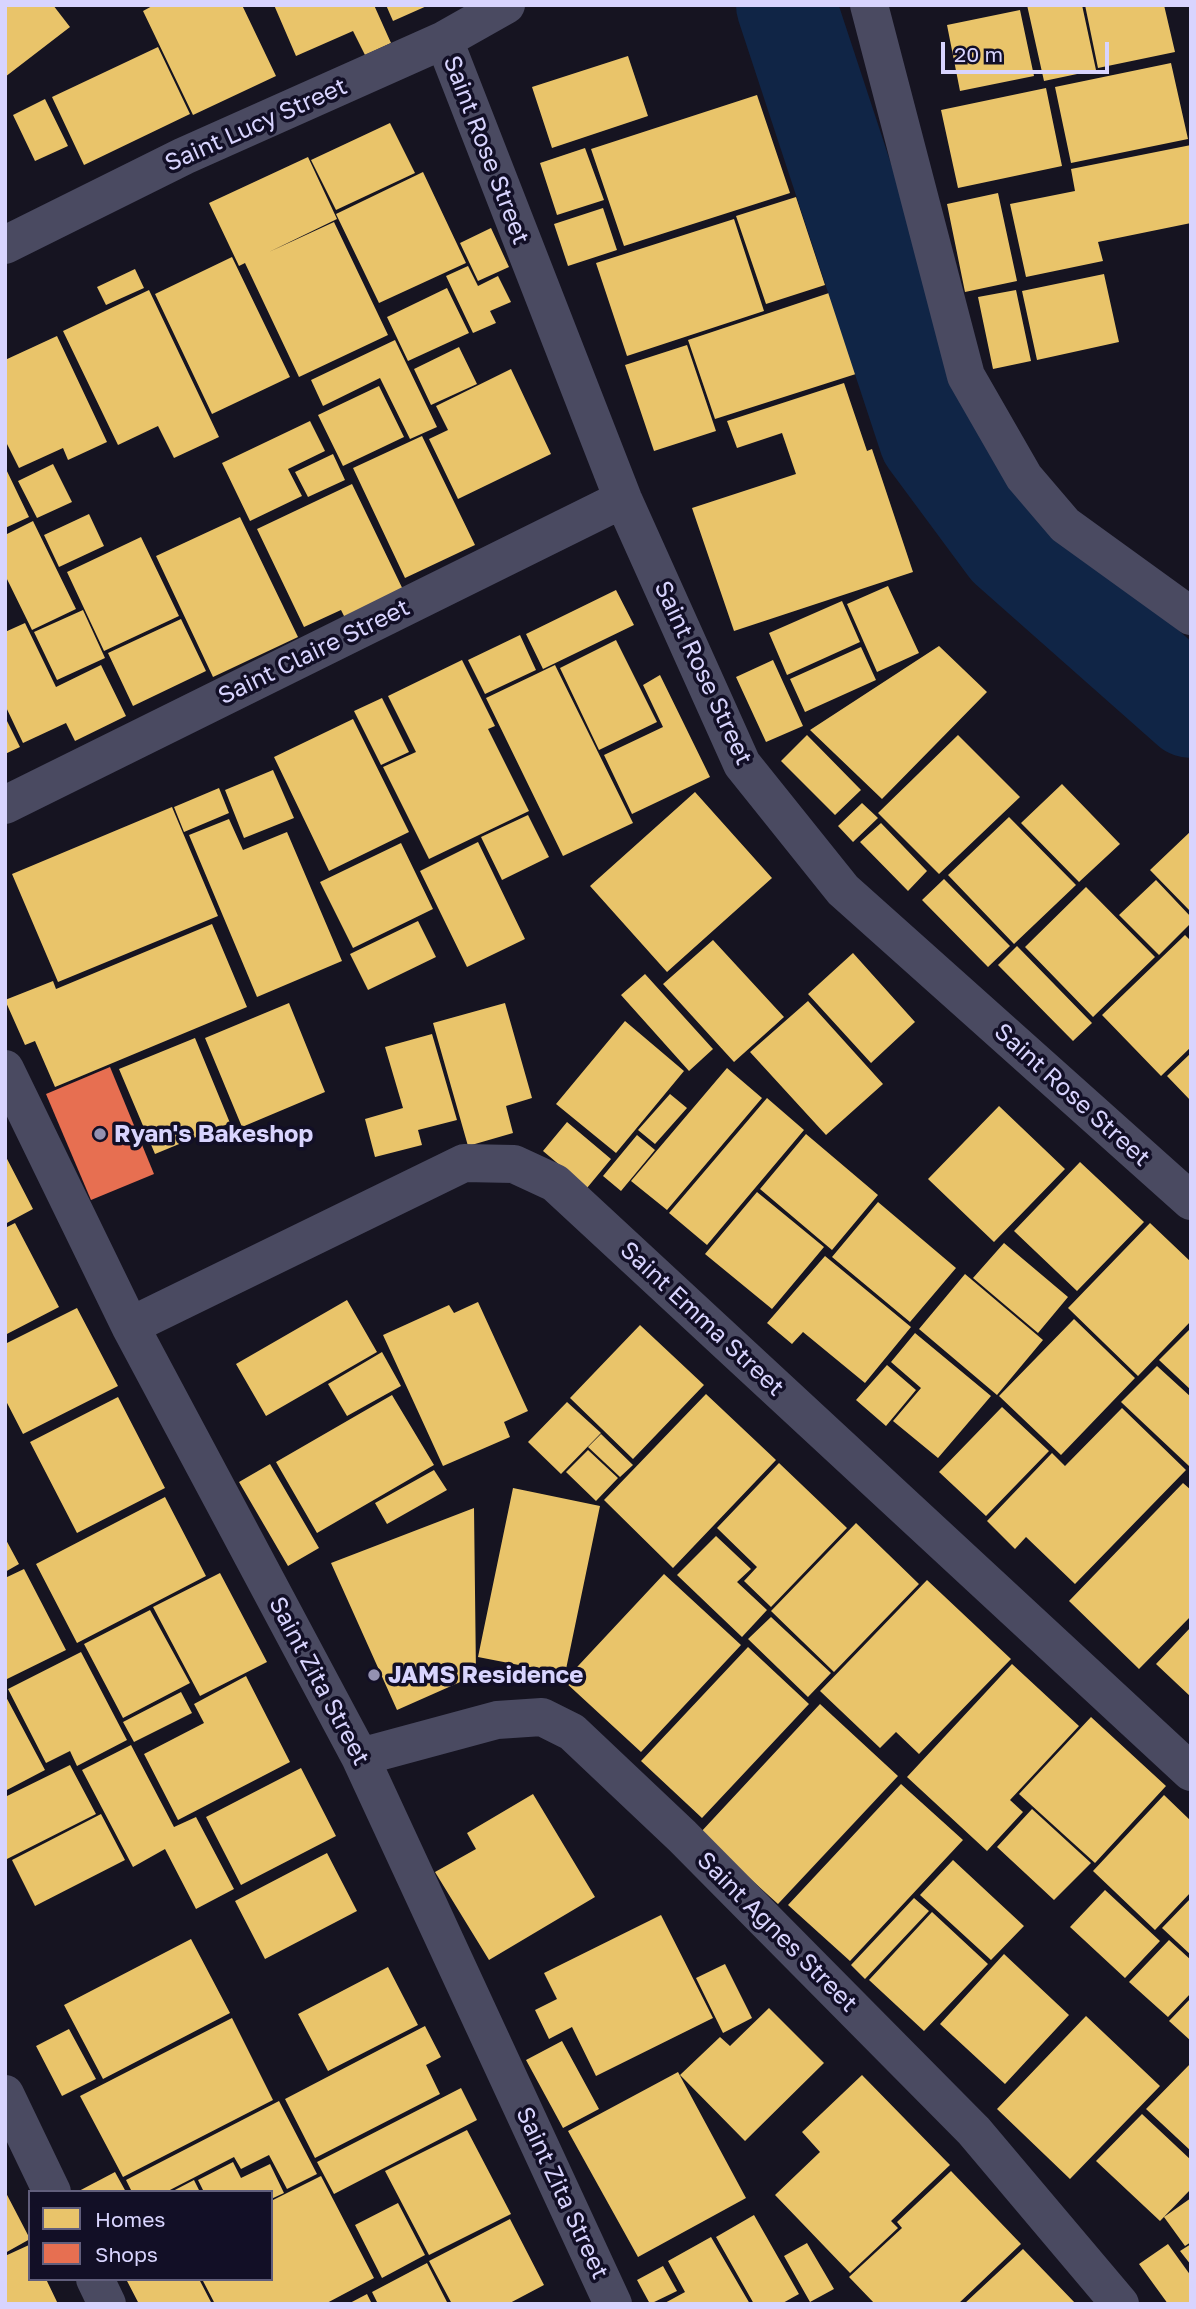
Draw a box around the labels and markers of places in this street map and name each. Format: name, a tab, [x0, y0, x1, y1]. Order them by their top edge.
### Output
place label: Ryan's Bakeshop	[114, 1120, 313, 1148]
marker: Ryan's Bakeshop	[92, 1126, 108, 1142]
place label: JAMS Residence	[388, 1661, 583, 1689]
marker: JAMS Residence	[366, 1667, 382, 1683]

